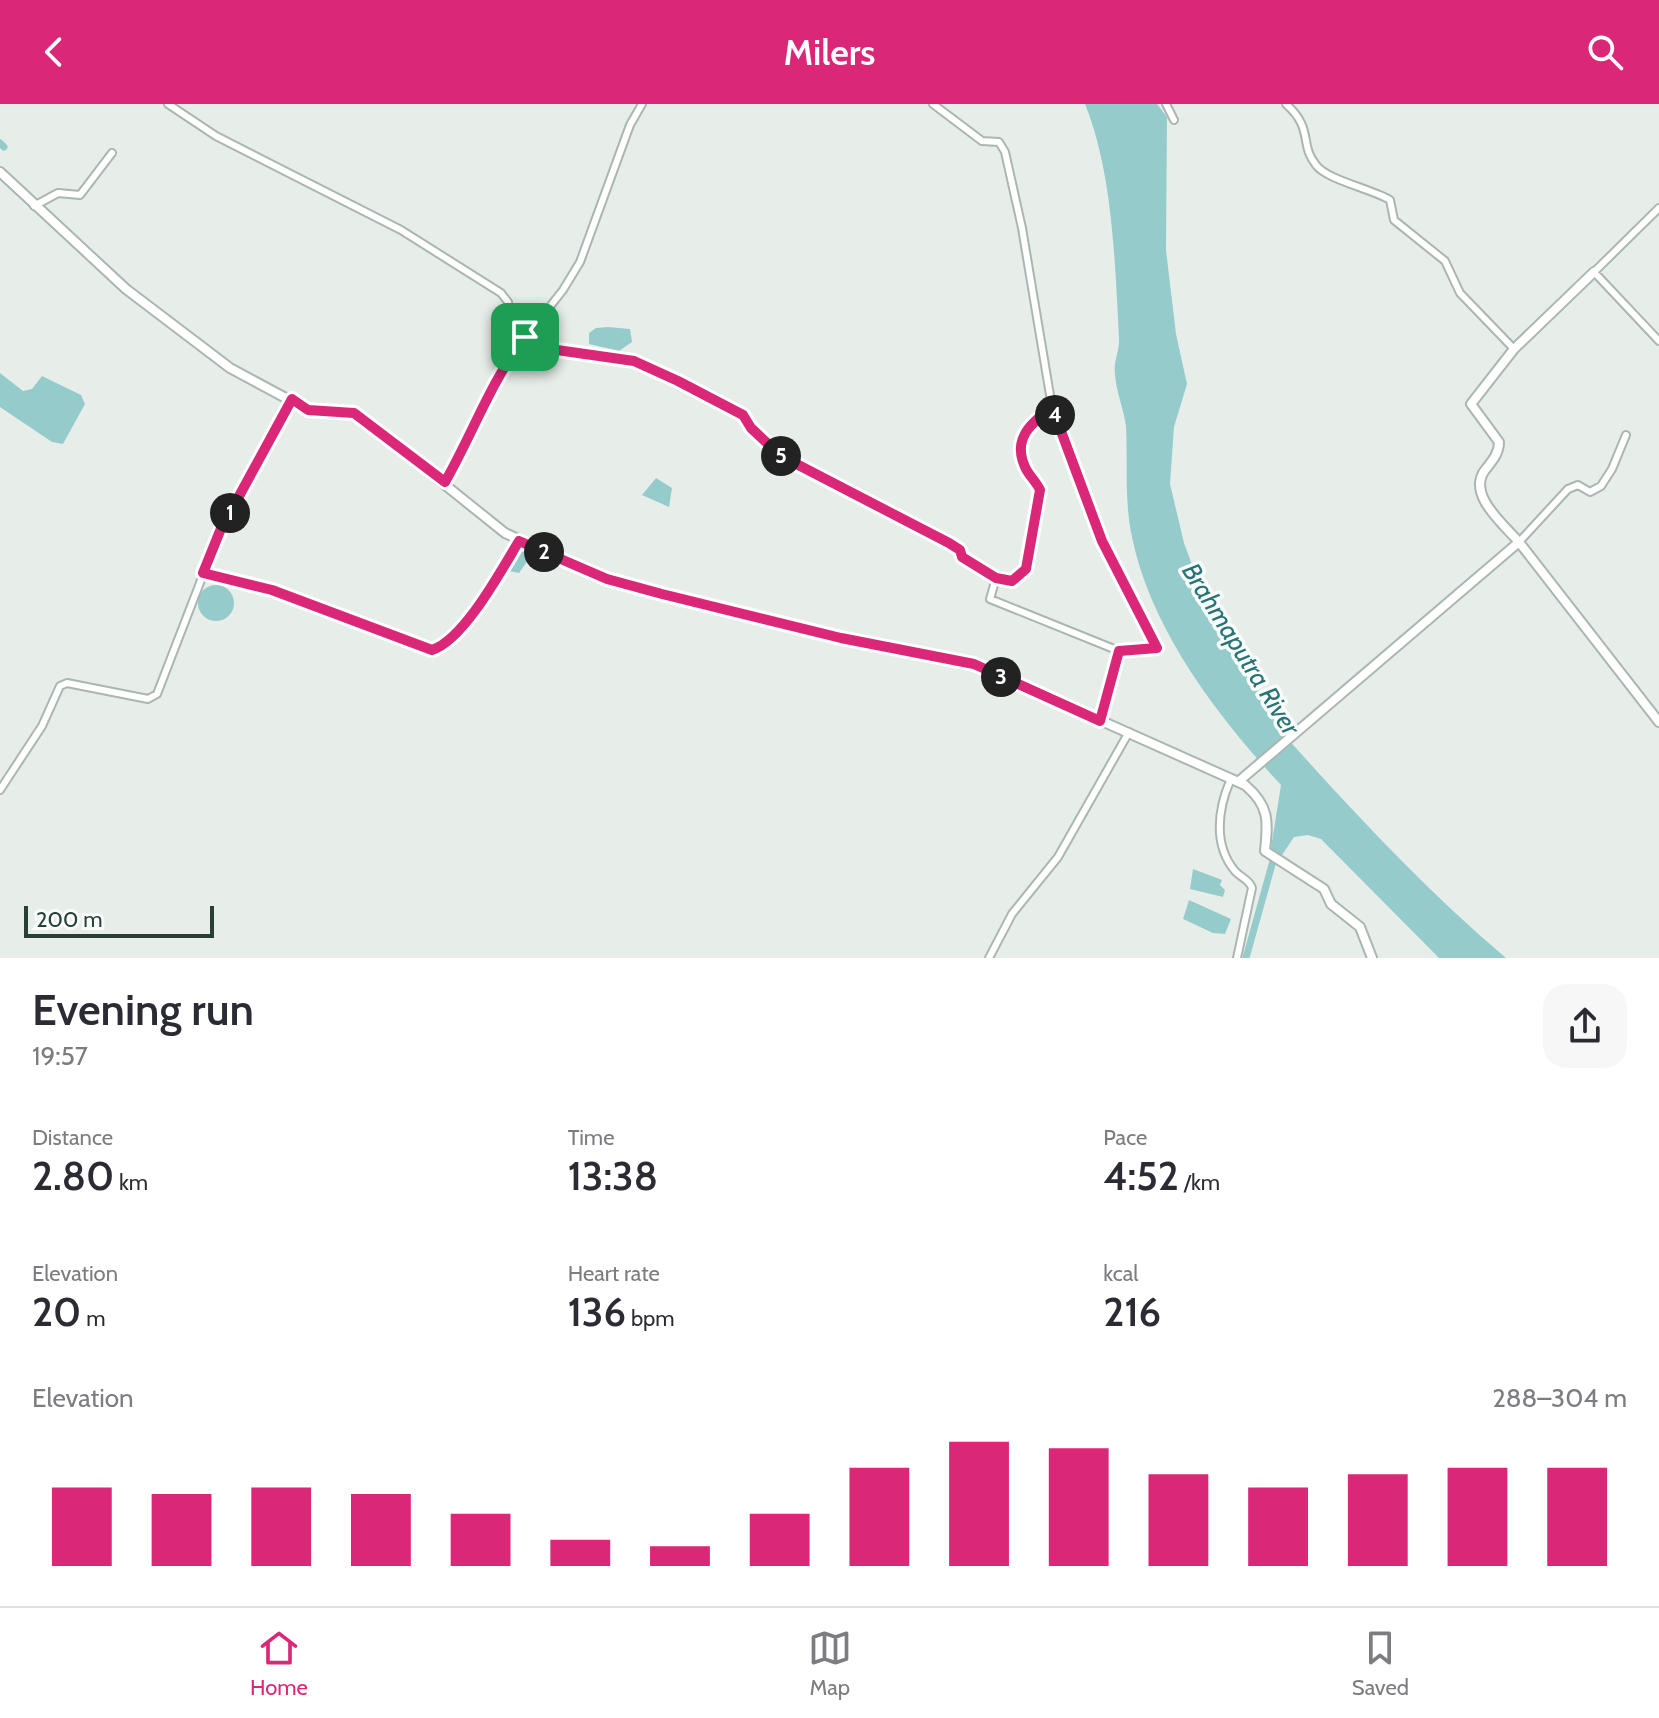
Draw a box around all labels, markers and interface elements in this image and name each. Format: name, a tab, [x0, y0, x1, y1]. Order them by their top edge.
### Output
icon: back	[32, 30, 76, 74]
text: Milers	[784, 30, 875, 74]
icon: search	[1583, 30, 1627, 74]
pin	[491, 303, 559, 371]
icon: arrive	[503, 315, 547, 359]
pin: 4	[1035, 395, 1075, 435]
text: 4	[1048, 401, 1062, 428]
pin: 5	[761, 436, 801, 476]
text: 5	[775, 442, 787, 469]
pin: 1	[210, 493, 250, 533]
text: 1	[226, 499, 234, 526]
pin: 2	[524, 532, 564, 572]
text: 2	[538, 538, 550, 565]
water label: Brahmaputra River	[1175, 557, 1307, 742]
pin: 3	[981, 657, 1021, 697]
text: 3	[995, 663, 1007, 690]
scale bar	[24, 902, 214, 938]
text: 200 m	[36, 906, 102, 933]
text: Evening run	[32, 983, 254, 1036]
button: share	[1543, 984, 1627, 1068]
text: 19:57	[32, 1040, 88, 1072]
text: Distance	[32, 1124, 113, 1151]
text: Time	[568, 1124, 614, 1151]
text: Pace	[1103, 1124, 1147, 1151]
text: 2.80	[32, 1151, 114, 1200]
text: 13:38	[568, 1151, 658, 1200]
text: 4:52	[1103, 1151, 1179, 1200]
text: km	[114, 1169, 148, 1196]
text: /km	[1179, 1169, 1220, 1196]
text: Elevation	[32, 1260, 118, 1287]
text: Heart rate	[568, 1260, 660, 1287]
text: kcal	[1103, 1260, 1138, 1287]
text: 20	[32, 1287, 81, 1336]
text: 136	[568, 1287, 626, 1336]
text: 216	[1103, 1287, 1161, 1336]
text: m	[81, 1305, 105, 1332]
text: bpm	[626, 1305, 675, 1332]
text: Elevation	[32, 1382, 134, 1414]
text: 288–304 m	[1492, 1382, 1627, 1414]
tab: Home	[250, 1626, 308, 1701]
tab: Map	[808, 1626, 852, 1701]
tab: Saved	[1352, 1626, 1409, 1701]

